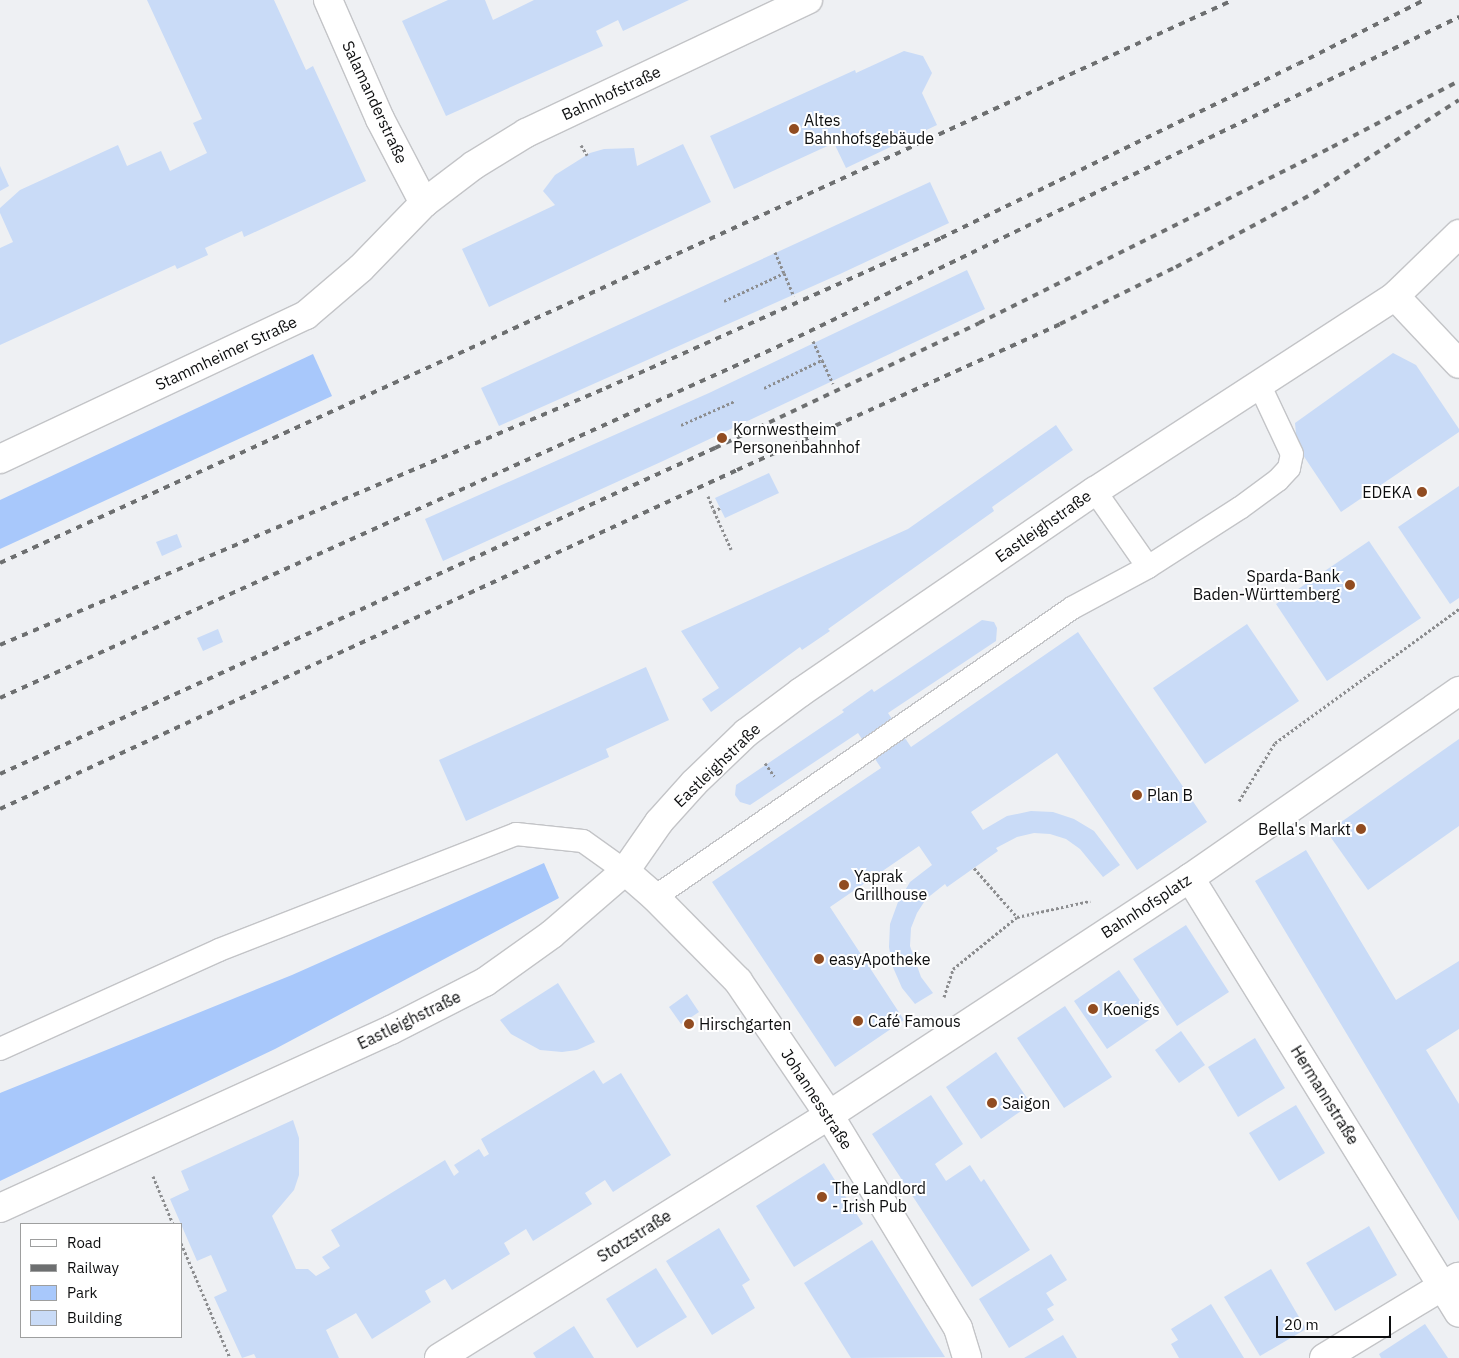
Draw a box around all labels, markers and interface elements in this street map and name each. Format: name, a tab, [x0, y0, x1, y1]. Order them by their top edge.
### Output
street label: Salamanderstraße	[338, 38, 412, 166]
street label: Bahnhofstraße	[558, 62, 664, 124]
place label: Altes Bahnhofsgebäude	[804, 110, 934, 148]
marker: Altes Bahnhofsgebäude	[788, 123, 800, 135]
street label: Stammheimer Straße	[152, 312, 300, 394]
place label: Kornwestheim Personenbahnhof	[733, 419, 860, 457]
marker: Kornwestheim Personenbahnhof	[715, 431, 729, 445]
place label: EDEKA	[1362, 482, 1412, 502]
street label: Eastleighstraße	[991, 486, 1095, 566]
marker: EDEKA	[1416, 486, 1428, 498]
place label: Sparda-Bank Baden-Württemberg	[1193, 566, 1340, 604]
marker: Sparda-Bank Baden-Württemberg	[1344, 579, 1356, 591]
street label: Eastleighstraße	[670, 719, 764, 811]
place label: Plan B	[1147, 785, 1193, 805]
marker: Plan B	[1131, 789, 1143, 801]
place label: Bella's Markt	[1258, 819, 1351, 839]
marker: Bella's Markt	[1355, 823, 1367, 835]
place label: Yaprak Grillhouse	[854, 866, 927, 904]
street label: Bahnhofsplatz	[1097, 870, 1195, 942]
marker: Yaprak Grillhouse	[838, 879, 850, 891]
place label: easyApotheke	[829, 949, 931, 969]
marker: easyApotheke	[813, 953, 825, 965]
street label: Eastleighstraße	[354, 987, 464, 1053]
place label: Koenigs	[1103, 999, 1160, 1019]
marker: Koenigs	[1087, 1003, 1099, 1015]
place label: Café Famous	[868, 1011, 961, 1031]
place label: Hirschgarten	[699, 1014, 791, 1034]
marker: Café Famous	[852, 1015, 864, 1027]
marker: Hirschgarten	[683, 1018, 695, 1030]
street label: Hermannstraße	[1287, 1042, 1363, 1148]
street label: Johannesstraße	[777, 1045, 857, 1153]
place label: Saigon	[1002, 1093, 1050, 1113]
marker: Saigon	[986, 1097, 998, 1109]
place label: The Landlord - Irish Pub	[832, 1178, 926, 1216]
marker: The Landlord - Irish Pub	[816, 1191, 828, 1203]
street label: Stotzstraße	[593, 1206, 675, 1266]
legend	[20, 1223, 182, 1338]
text: Road	[67, 1233, 102, 1252]
text: Railway	[67, 1258, 119, 1277]
text: Park	[67, 1283, 97, 1302]
scale bar	[1279, 1306, 1394, 1338]
text: Building	[67, 1308, 122, 1327]
text: 20 m	[1284, 1315, 1319, 1334]

